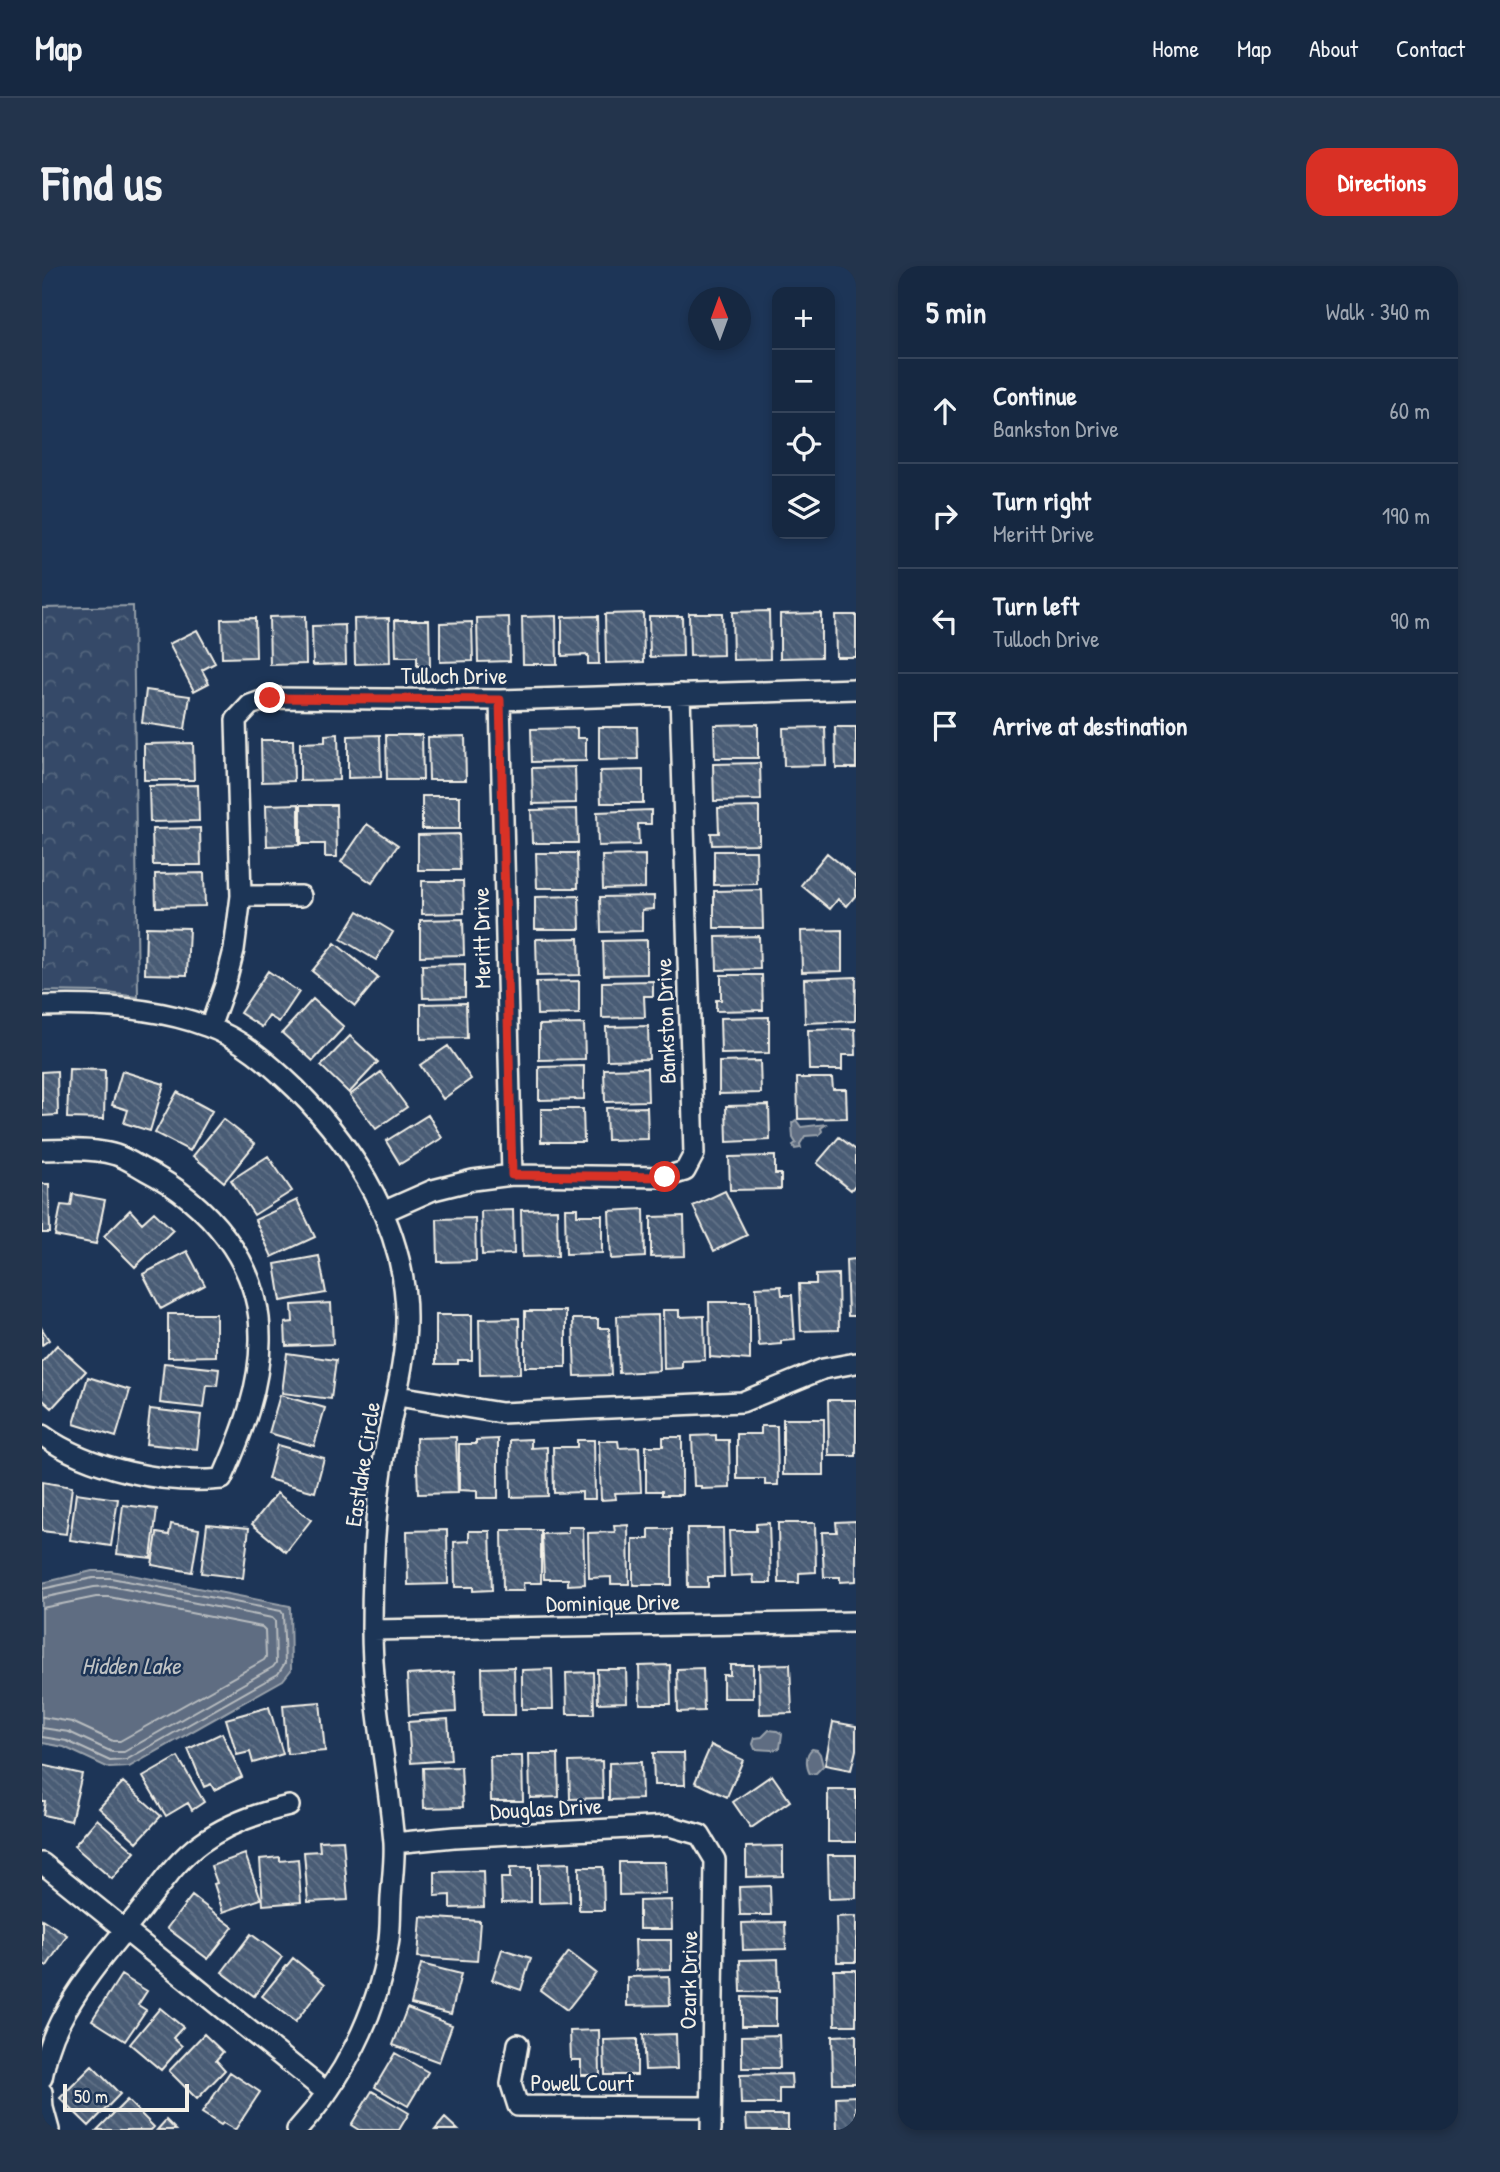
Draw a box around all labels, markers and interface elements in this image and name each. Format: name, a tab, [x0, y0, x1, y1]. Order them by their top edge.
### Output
text: Map	[35, 26, 82, 70]
text: Home	[1152, 32, 1199, 64]
text: Map	[1237, 32, 1271, 64]
text: About	[1309, 32, 1358, 64]
text: Contact	[1396, 32, 1465, 64]
button: Directions	[1306, 148, 1458, 216]
text: Find us	[42, 149, 162, 215]
north arrow	[688, 287, 751, 350]
map controls	[772, 287, 835, 539]
button: +	[772, 287, 835, 350]
text: 5 min	[926, 292, 986, 332]
text: Walk · 340 m	[1326, 296, 1430, 327]
button: −	[772, 350, 835, 413]
text: Continue	[993, 378, 1077, 413]
icon: ahead	[926, 392, 964, 430]
text: 60 m	[1390, 395, 1430, 426]
button: locate	[772, 413, 835, 476]
text: Bankston Drive	[993, 413, 1119, 444]
button: layers	[772, 476, 835, 539]
text: Turn right	[993, 483, 1091, 518]
icon: right	[926, 497, 964, 535]
text: 190 m	[1382, 500, 1430, 531]
text: Meritt Drive	[993, 518, 1094, 549]
text: Turn left	[993, 588, 1079, 623]
icon: left	[926, 602, 964, 640]
text: 90 m	[1390, 605, 1430, 636]
text: Tulloch Drive	[993, 623, 1099, 654]
street label: Tulloch Drive	[401, 660, 507, 691]
route end	[254, 682, 285, 713]
icon: arrive	[926, 707, 964, 745]
text: Arrive at destination	[993, 708, 1188, 743]
street label: Meritt Drive	[465, 887, 497, 989]
street label: Bankston Drive	[647, 958, 683, 1084]
route start	[649, 1161, 680, 1192]
street label: Eastlake Circle	[337, 1399, 387, 1529]
street label: Dominique Drive	[546, 1585, 680, 1619]
water label: Hidden Lake	[81, 1649, 182, 1681]
street label: Douglas Drive	[489, 1790, 603, 1826]
street label: Ozark Drive	[672, 1930, 704, 2030]
street label: Powell Court	[530, 2067, 635, 2098]
scale bar	[63, 2081, 189, 2113]
text: 50 m	[74, 2083, 108, 2109]

